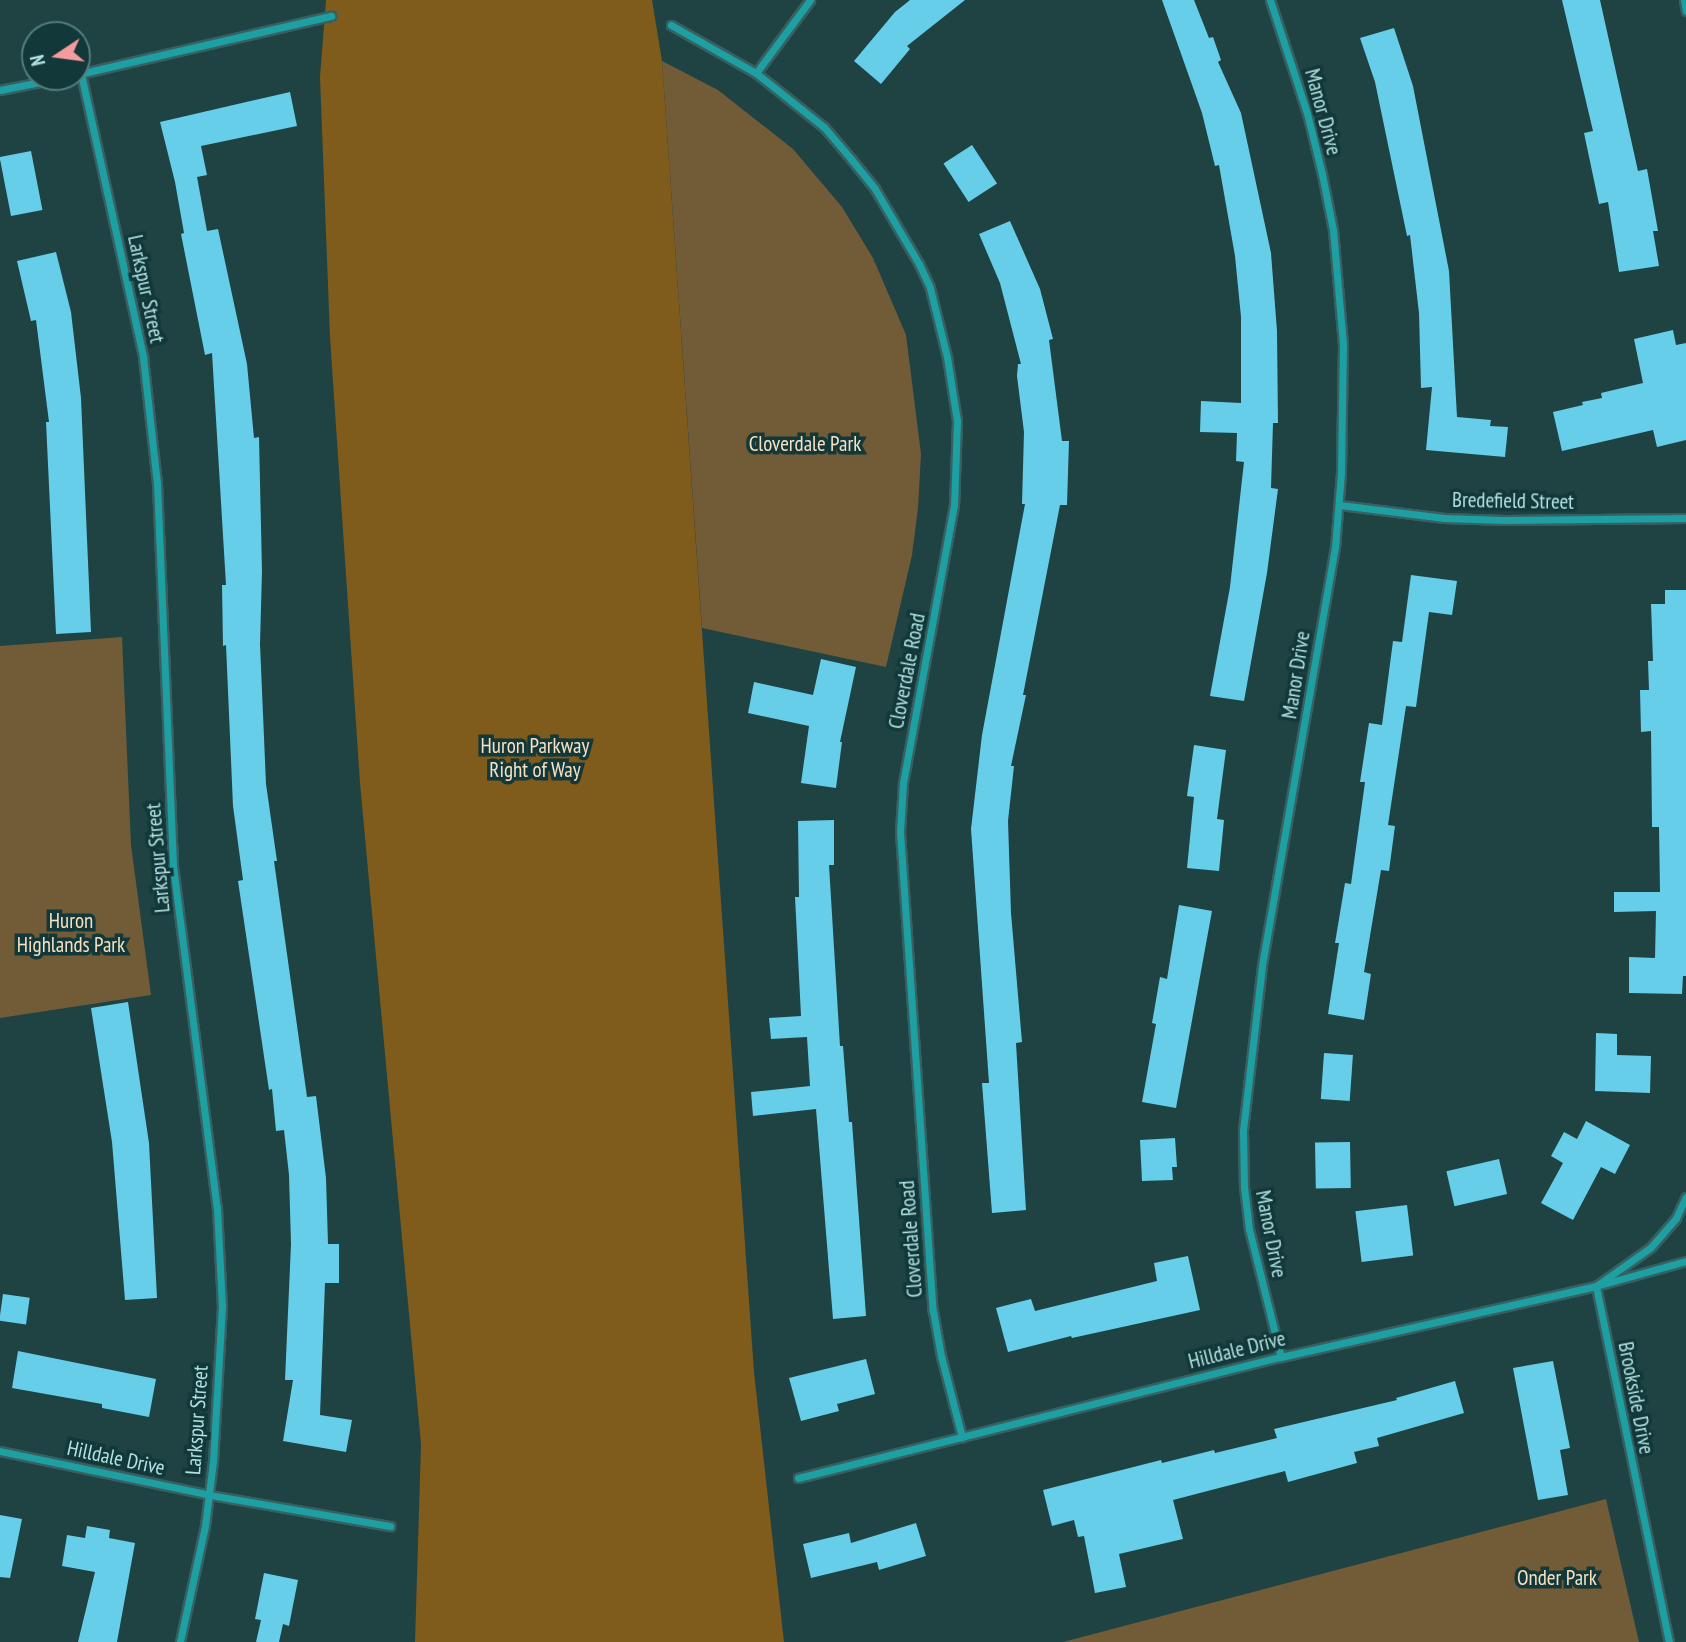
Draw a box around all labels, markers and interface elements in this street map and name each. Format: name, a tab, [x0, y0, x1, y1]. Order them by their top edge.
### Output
north arrow	[21, 21, 91, 91]
text: N	[25, 53, 50, 68]
street label: Manor Drive	[1299, 66, 1347, 158]
street label: Larkspur Street	[122, 233, 170, 345]
park label: Cloverdale Park	[749, 431, 861, 457]
street label: Bredefield Street	[1452, 487, 1574, 515]
street label: Cloverdale Road	[883, 611, 931, 731]
street label: Manor Drive	[1277, 629, 1315, 721]
park label: Huron Parkway Right of Way	[481, 733, 589, 783]
street label: Larkspur Street	[141, 802, 175, 914]
park label: Huron Highlands Park	[17, 908, 125, 958]
street label: Cloverdale Road	[894, 1180, 928, 1298]
street label: Manor Drive	[1250, 1188, 1292, 1280]
street label: Hilldale Drive	[1186, 1326, 1288, 1374]
street label: Brookside Drive	[1613, 1340, 1659, 1456]
street label: Larkspur Street	[181, 1364, 213, 1476]
street label: Hilldale Drive	[65, 1435, 167, 1481]
park label: Onder Park	[1517, 1565, 1597, 1591]

